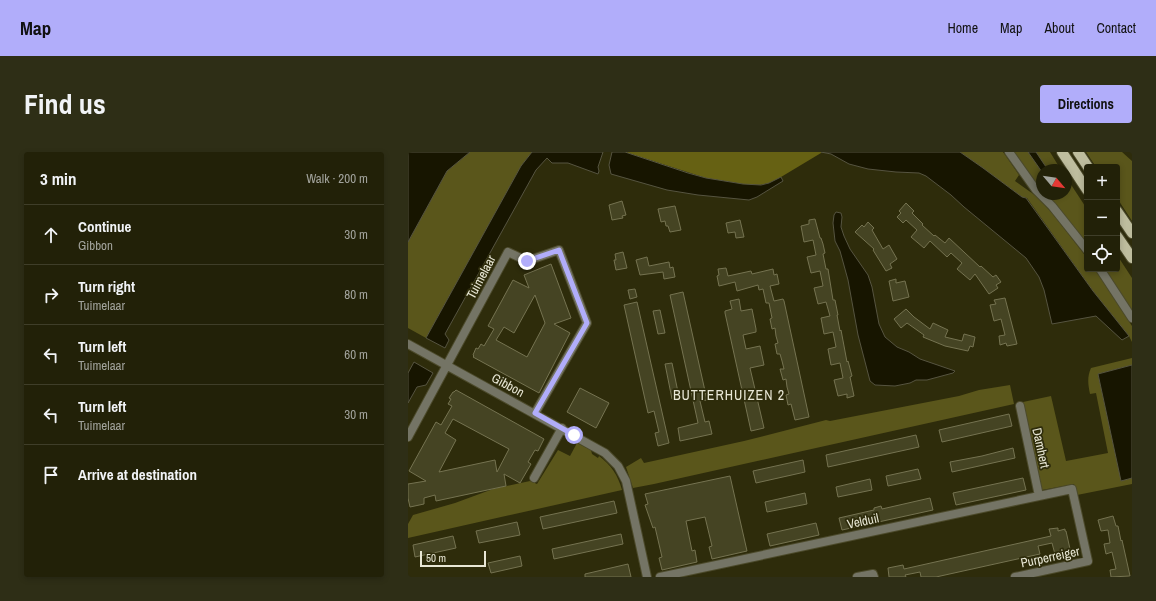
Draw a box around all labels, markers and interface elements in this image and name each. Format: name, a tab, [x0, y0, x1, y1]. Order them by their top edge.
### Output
text: Map	[20, 15, 51, 41]
text: Home	[947, 19, 978, 37]
text: Map	[1000, 19, 1022, 37]
text: About	[1044, 19, 1074, 37]
text: Contact	[1096, 19, 1136, 37]
text: Find us	[24, 85, 106, 123]
button: Directions	[1040, 85, 1132, 123]
north arrow	[1036, 164, 1072, 200]
map controls	[1084, 164, 1120, 272]
button: +	[1084, 164, 1120, 200]
text: 3 min	[40, 167, 76, 190]
text: Walk · 200 m	[306, 170, 368, 187]
button: −	[1084, 200, 1120, 236]
text: Continue	[78, 216, 131, 237]
icon: ahead	[40, 224, 62, 246]
text: 30 m	[344, 226, 368, 243]
button: locate	[1084, 236, 1120, 272]
text: Gibbon	[78, 237, 113, 254]
street label: Tuimelaar	[462, 252, 500, 302]
route end	[518, 252, 536, 270]
text: Turn right	[78, 276, 135, 297]
icon: right	[40, 284, 62, 306]
text: 80 m	[344, 286, 368, 303]
text: Tuimelaar	[78, 297, 125, 314]
text: Turn left	[78, 336, 126, 357]
icon: left	[40, 344, 62, 366]
text: 60 m	[344, 346, 368, 363]
text: Tuimelaar	[78, 357, 125, 374]
street label: Gibbon	[489, 369, 527, 401]
district label: BUTTERHUIZEN 2	[673, 386, 785, 404]
text: Turn left	[78, 396, 126, 417]
icon: left	[40, 404, 62, 426]
text: 30 m	[344, 406, 368, 423]
text: Tuimelaar	[78, 417, 125, 434]
route start	[565, 426, 583, 444]
street label: Damhert	[1028, 426, 1054, 470]
icon: arrive	[40, 464, 62, 486]
text: Arrive at destination	[78, 464, 197, 485]
street label: Velduil	[846, 509, 880, 533]
street label: Purperreiger	[1019, 542, 1081, 572]
scale bar	[420, 549, 486, 568]
text: 50 m	[426, 551, 446, 565]

